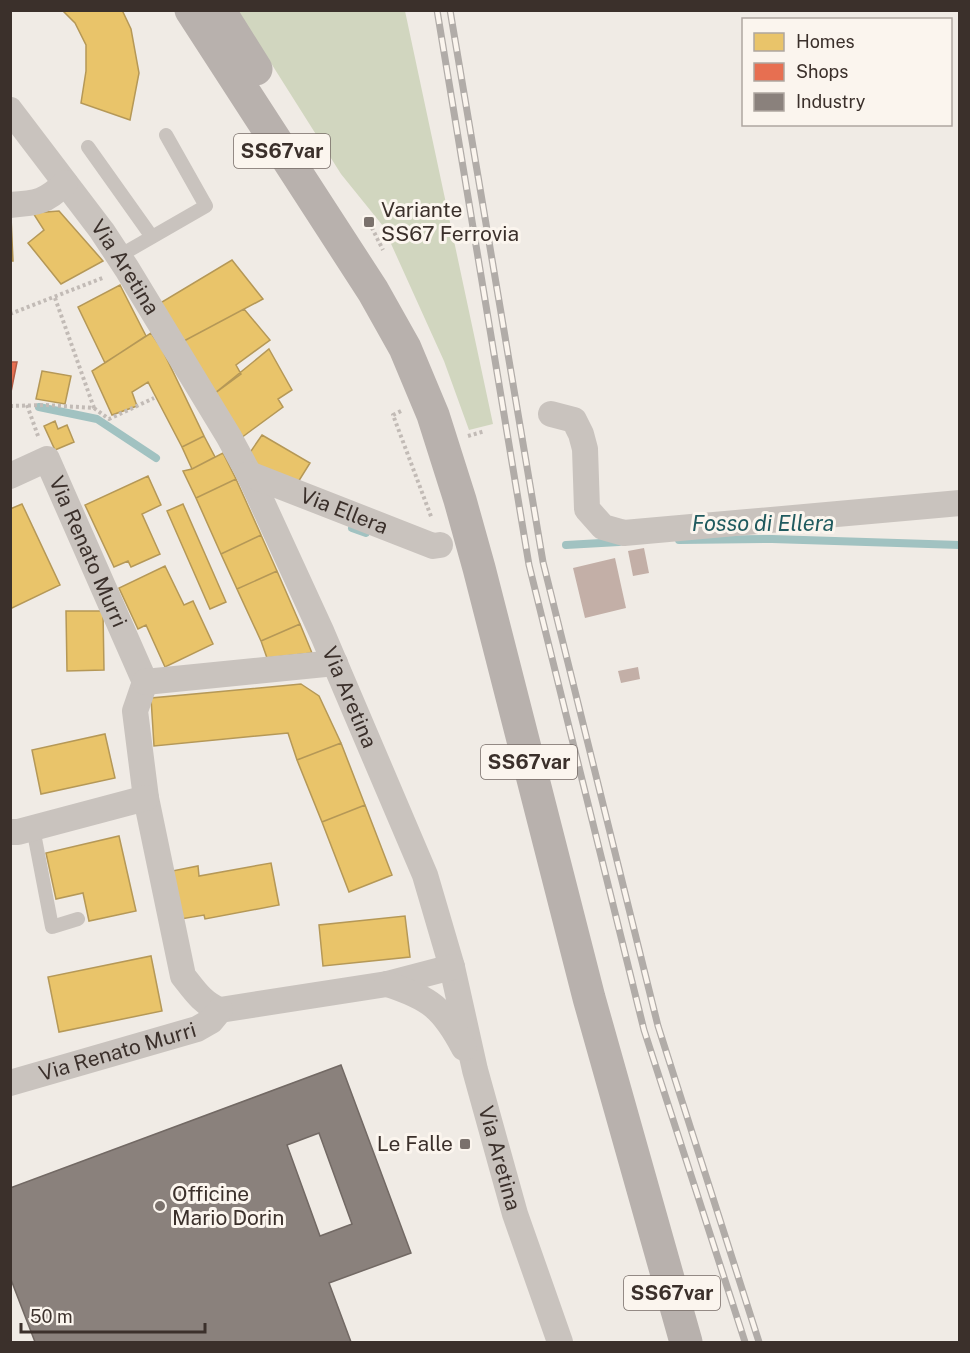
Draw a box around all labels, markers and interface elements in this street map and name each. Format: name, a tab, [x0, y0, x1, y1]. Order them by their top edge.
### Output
legend	[742, 18, 952, 126]
text: Homes	[796, 31, 855, 52]
text: Shops	[796, 61, 848, 82]
text: Industry	[796, 91, 866, 112]
road number: SS67var	[234, 134, 330, 168]
place label: Variante SS67 Ferrovia	[381, 197, 519, 246]
street label: Via Aretina	[86, 214, 165, 319]
marker: Variante SS67 Ferrovia	[362, 215, 376, 229]
street label: Via Renato Murri	[44, 472, 132, 631]
street label: Via Ellera	[297, 482, 392, 539]
water label: Fosso di Ellera	[692, 510, 834, 536]
street label: Via Aretina	[317, 643, 382, 752]
road number: SS67var	[481, 745, 577, 779]
street label: Via Renato Murri	[36, 1017, 199, 1086]
street label: Via Aretina	[474, 1103, 526, 1213]
place label: Le Falle	[377, 1131, 453, 1156]
marker: Le Falle	[458, 1137, 472, 1151]
place label: Officine Mario Dorin	[172, 1181, 285, 1230]
marker: Officine Mario Dorin	[153, 1199, 167, 1213]
road number: SS67var	[624, 1276, 720, 1310]
scale bar	[21, 1296, 206, 1334]
text: 50 m	[30, 1306, 73, 1327]

